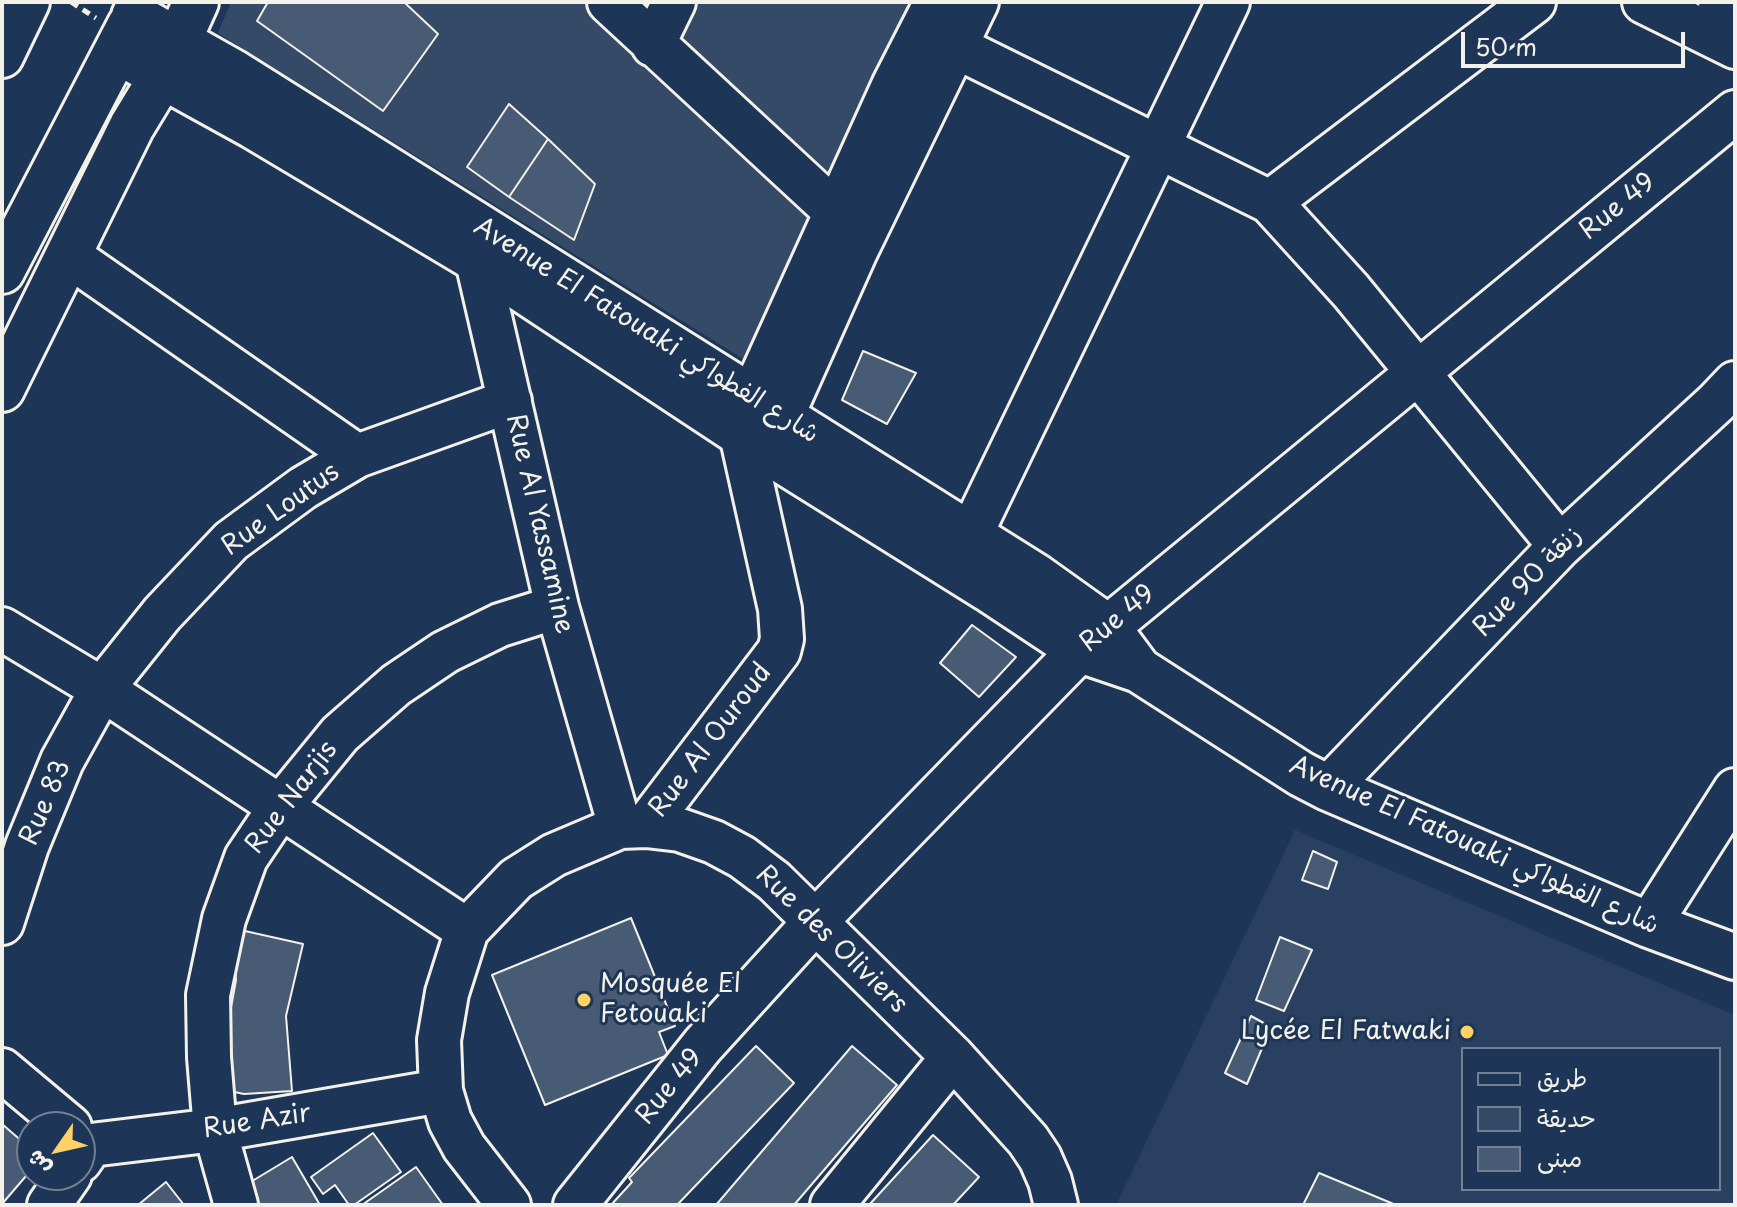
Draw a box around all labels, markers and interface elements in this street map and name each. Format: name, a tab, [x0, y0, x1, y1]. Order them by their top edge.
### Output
scale bar	[1465, 16, 1689, 66]
text: 50 m	[1475, 28, 1537, 64]
street label: Rue 49	[1574, 167, 1662, 247]
street label: Avenue El Fatouaki شارع الفطواكي	[468, 211, 824, 451]
street label: Rue Al Yassamine	[499, 411, 579, 637]
street label: Rue Loutus	[216, 457, 346, 563]
street label: Rue 90 زنقة	[1467, 520, 1589, 644]
street label: Rue 49	[1074, 579, 1162, 659]
street label: Rue Al Ouroud	[643, 658, 779, 824]
street label: Rue Narjis	[240, 736, 344, 860]
street label: Avenue El Fatouaki شارع الفطواكي	[1284, 750, 1664, 942]
street label: Rue 83	[14, 756, 78, 850]
street label: Rue des Oliviers	[749, 860, 913, 1020]
place label: Mosquée El Fetouaki	[600, 969, 741, 1030]
marker: Mosquée El Fetouaki	[575, 991, 593, 1009]
place label: Lycée El Fatwaki	[1241, 1016, 1451, 1048]
marker: Lycée El Fatwaki	[1458, 1023, 1476, 1041]
street label: Rue 49	[630, 1043, 710, 1131]
legend	[1461, 1047, 1721, 1191]
text: طريق	[1537, 1059, 1587, 1095]
street label: Rue Azir	[201, 1098, 313, 1146]
text: حديقة	[1537, 1099, 1596, 1135]
north arrow	[16, 1111, 96, 1191]
text: مبنى	[1537, 1139, 1582, 1175]
text: ش	[17, 1144, 58, 1183]

